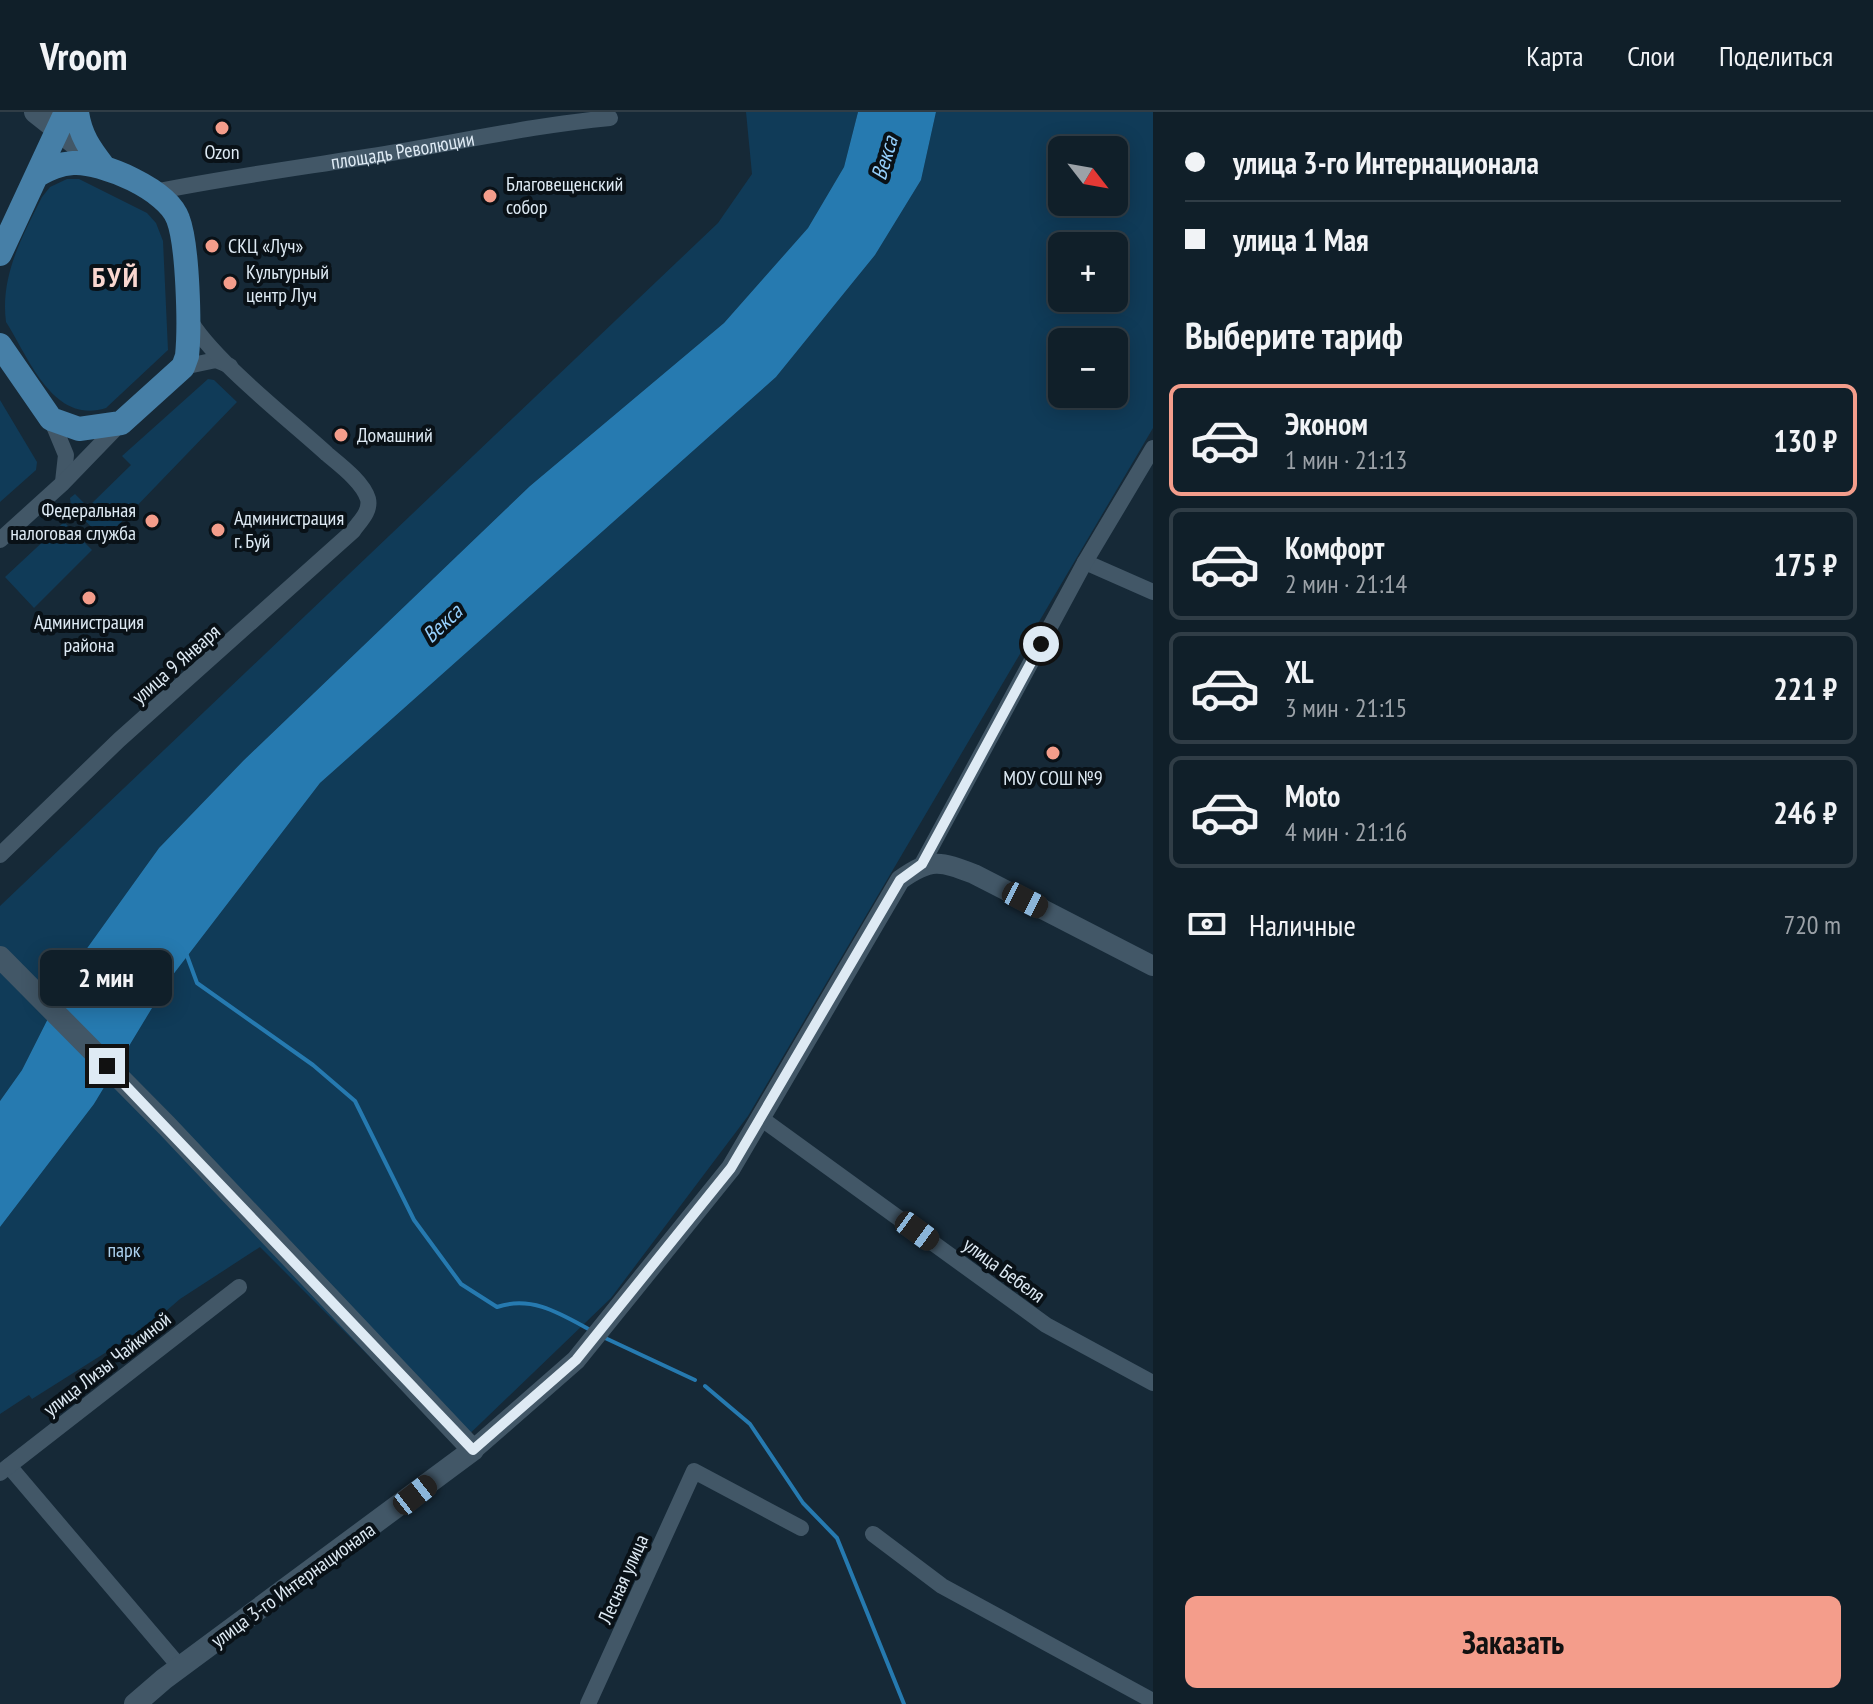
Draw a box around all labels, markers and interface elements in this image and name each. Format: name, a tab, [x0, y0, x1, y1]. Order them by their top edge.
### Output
text: Vroom	[40, 31, 127, 80]
text: Карта	[1526, 37, 1583, 74]
text: Слои	[1627, 37, 1675, 74]
text: Поделиться	[1719, 37, 1833, 74]
marker: Ozon	[213, 119, 231, 137]
street label: площадь Революции	[329, 125, 476, 175]
water label: Векса	[864, 132, 904, 183]
north arrow	[1048, 136, 1128, 216]
map controls	[1048, 136, 1128, 408]
place label: Ozon	[204, 139, 240, 165]
text: улица 3-го Интернационала	[1233, 143, 1539, 182]
place label: Благовещенский собор	[506, 171, 623, 220]
marker: Благовещенский собор	[481, 187, 499, 205]
text: улица 1 Мая	[1233, 220, 1369, 259]
button: +	[1048, 232, 1128, 312]
place label: СКЦ «Луч»	[228, 233, 303, 259]
marker: СКЦ «Луч»	[203, 237, 221, 255]
district label: БУЙ	[92, 258, 140, 295]
place label: Культурный центр Луч	[246, 259, 329, 308]
marker: Культурный центр Луч	[221, 274, 239, 292]
text: Выберите тариф	[1185, 312, 1403, 359]
button: −	[1048, 328, 1128, 408]
icon: car	[1189, 404, 1261, 476]
text: Эконом	[1285, 404, 1368, 443]
text: 130 ₽	[1773, 421, 1837, 460]
place label: Домашний	[357, 422, 433, 448]
marker: Домашний	[332, 426, 350, 444]
text: 1 мин · 21:13	[1285, 443, 1407, 476]
place label: Федеральная налоговая служба	[10, 497, 136, 546]
place label: Администрация г. Буй	[234, 505, 344, 554]
marker: Федеральная налоговая служба	[143, 512, 161, 530]
marker: Администрация г. Буй	[209, 521, 227, 539]
icon: car	[1189, 528, 1261, 600]
text: Комфорт	[1285, 528, 1384, 567]
text: 175 ₽	[1773, 545, 1837, 584]
text: 2 мин · 21:14	[1285, 567, 1407, 600]
marker: Администрация района	[80, 589, 98, 607]
water label: Векса	[416, 597, 469, 648]
place label: Администрация района	[34, 609, 144, 658]
street label: улица 9 Января	[126, 618, 226, 710]
route start	[1023, 626, 1059, 662]
icon: car	[1189, 652, 1261, 724]
text: XL	[1285, 652, 1314, 691]
text: 221 ₽	[1773, 669, 1837, 708]
text: 3 мин · 21:15	[1285, 691, 1407, 724]
marker: МОУ СОШ №9	[1044, 744, 1062, 762]
place label: МОУ СОШ №9	[1003, 765, 1103, 791]
icon: car	[1189, 776, 1261, 848]
text: Moto	[1285, 776, 1340, 815]
text: 246 ₽	[1773, 793, 1837, 832]
text: 4 мин · 21:16	[1285, 815, 1407, 848]
car	[998, 878, 1052, 922]
icon: cash	[1185, 902, 1229, 946]
text: Наличные	[1249, 905, 1356, 944]
text: 720 m	[1783, 908, 1841, 941]
callout: 2 мин	[41, 950, 173, 1006]
text: 2 мин	[78, 961, 134, 994]
route end	[89, 1048, 125, 1084]
car	[891, 1207, 943, 1255]
street label: улица Бебеля	[958, 1232, 1050, 1308]
park label: парк	[107, 1237, 141, 1263]
street label: улица Лизы Чайкиной	[38, 1306, 176, 1422]
car	[389, 1471, 441, 1519]
street label: улица 3-го Интернационала	[206, 1517, 380, 1653]
street label: Лесная улица	[591, 1530, 654, 1629]
button: Заказать	[1185, 1596, 1841, 1688]

